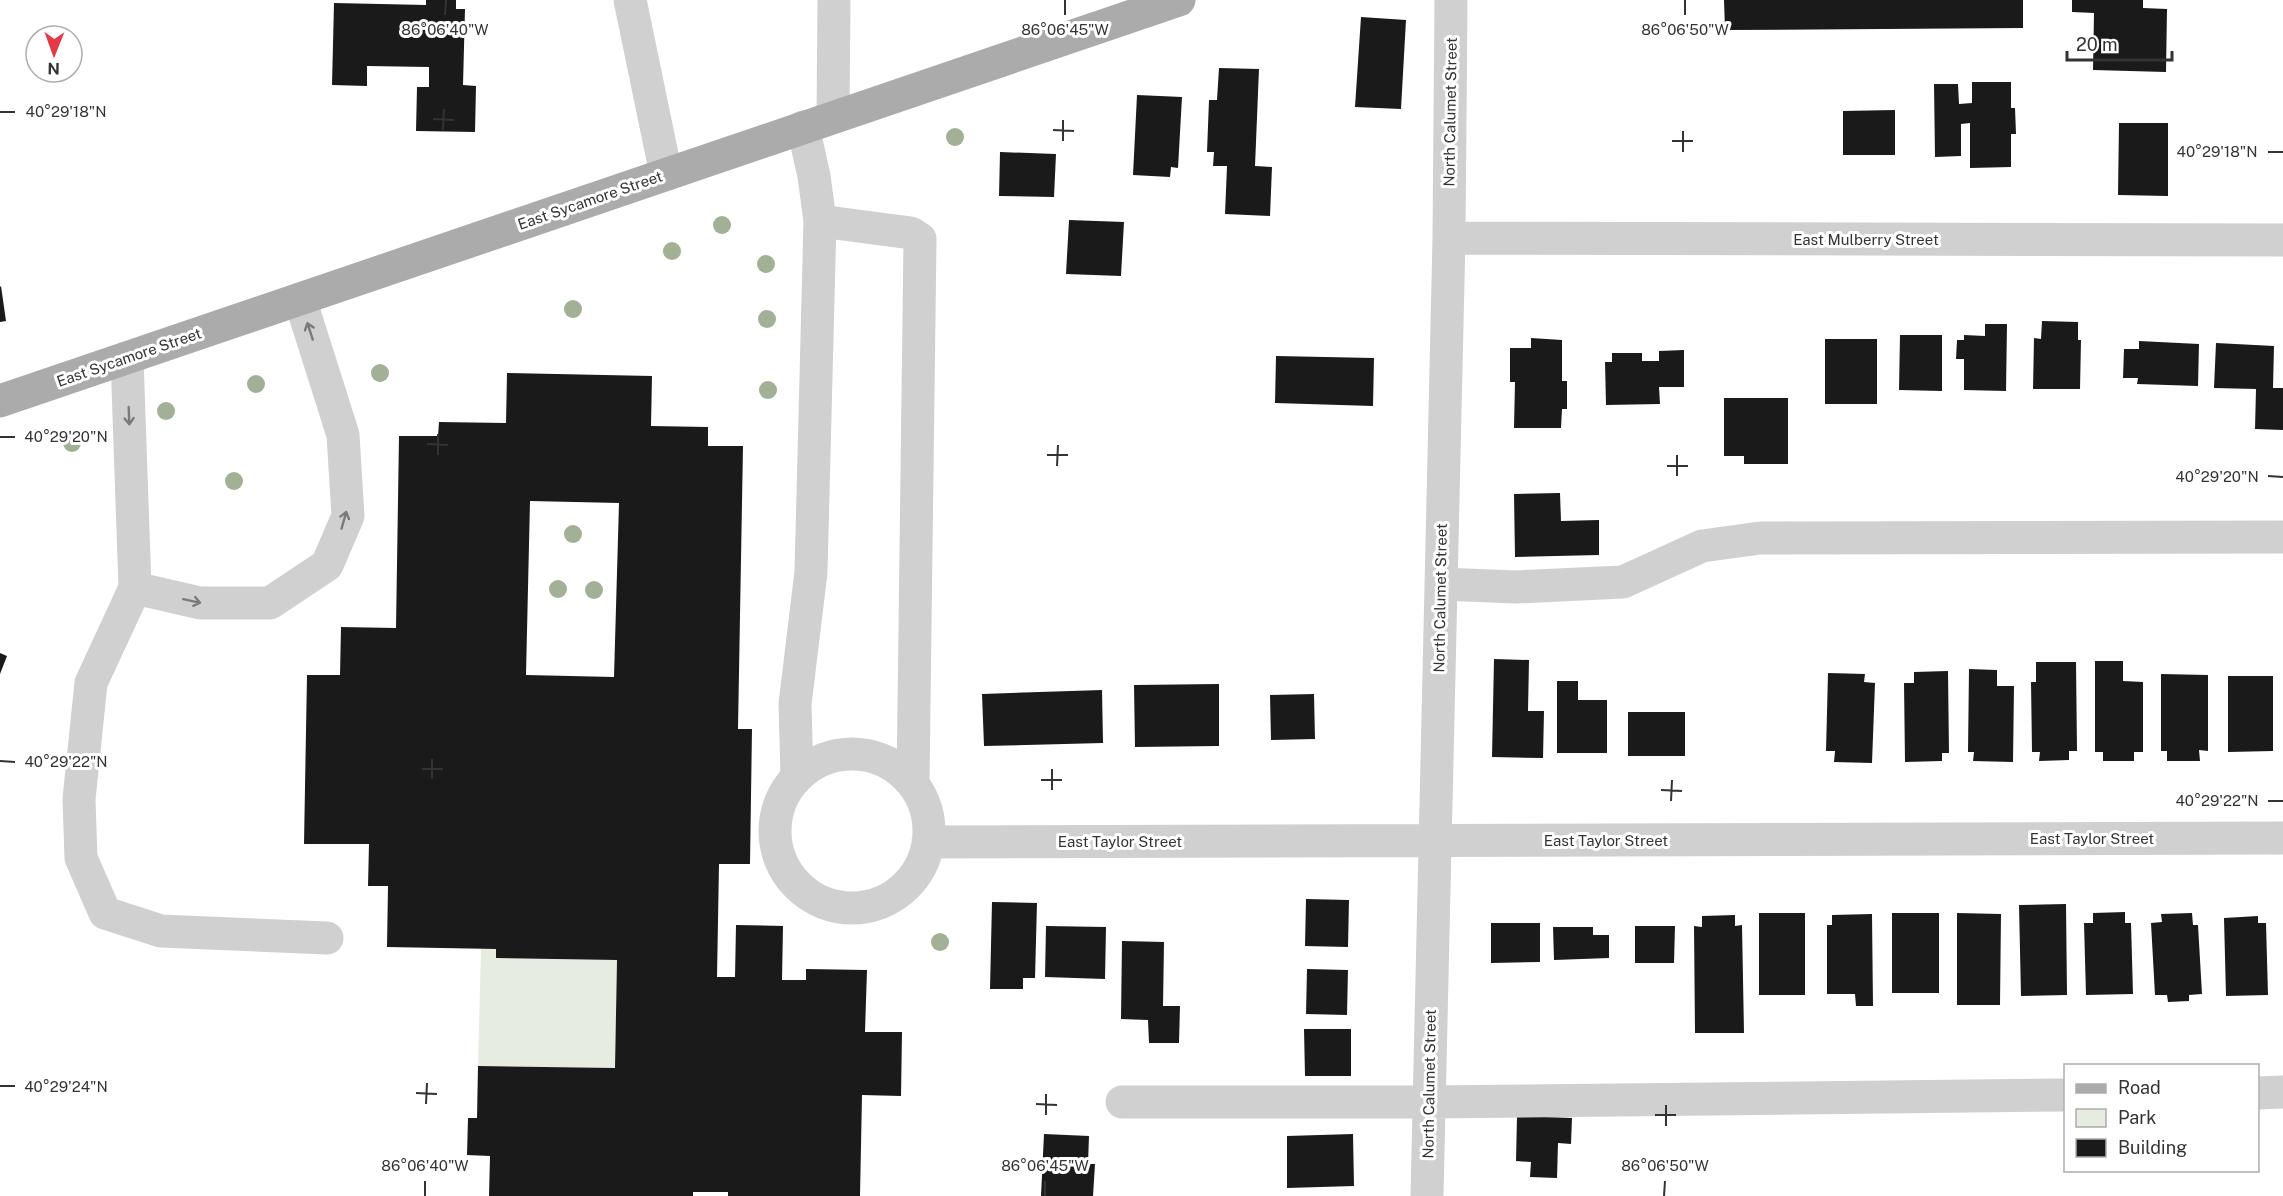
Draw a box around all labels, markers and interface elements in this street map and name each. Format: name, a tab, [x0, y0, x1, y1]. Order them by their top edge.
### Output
text: 86°06'40"W	[401, 21, 489, 38]
text: 86°06'45"W	[1021, 21, 1109, 38]
text: 86°06'50"W	[1641, 21, 1729, 38]
north arrow	[24, 24, 84, 84]
scale bar	[2067, 24, 2172, 62]
text: 20 m	[2076, 34, 2118, 55]
street label: North Calumet Street	[1440, 37, 1460, 187]
text: N	[47, 59, 60, 78]
text: 40°29'18"N	[25, 103, 107, 120]
text: 40°29'18"N	[2176, 143, 2258, 160]
street label: East Sycamore Street	[515, 167, 665, 233]
street label: East Mulberry Street	[1793, 231, 1939, 248]
one-way arrow	[304, 322, 315, 341]
street label: East Sycamore Street	[54, 324, 204, 390]
one-way arrow	[123, 406, 134, 426]
text: 40°29'20"N	[24, 428, 108, 445]
text: 40°29'20"N	[2175, 468, 2259, 485]
one-way arrow	[339, 511, 351, 530]
street label: North Calumet Street	[1430, 523, 1450, 673]
one-way arrow	[182, 596, 201, 607]
text: 40°29'22"N	[24, 753, 108, 770]
text: 40°29'22"N	[2175, 792, 2259, 809]
street label: East Taylor Street	[2030, 830, 2154, 847]
street label: East Taylor Street	[1544, 832, 1668, 849]
street label: East Taylor Street	[1058, 833, 1182, 850]
street label: North Calumet Street	[1419, 1009, 1439, 1159]
legend	[2064, 1064, 2259, 1172]
text: Road	[2118, 1077, 2161, 1098]
text: 40°29'24"N	[24, 1078, 108, 1095]
text: Park	[2118, 1107, 2156, 1128]
text: Building	[2118, 1137, 2187, 1158]
text: 86°06'40"W	[381, 1157, 469, 1174]
text: 86°06'45"W	[1001, 1157, 1089, 1174]
text: 86°06'50"W	[1621, 1157, 1709, 1174]

